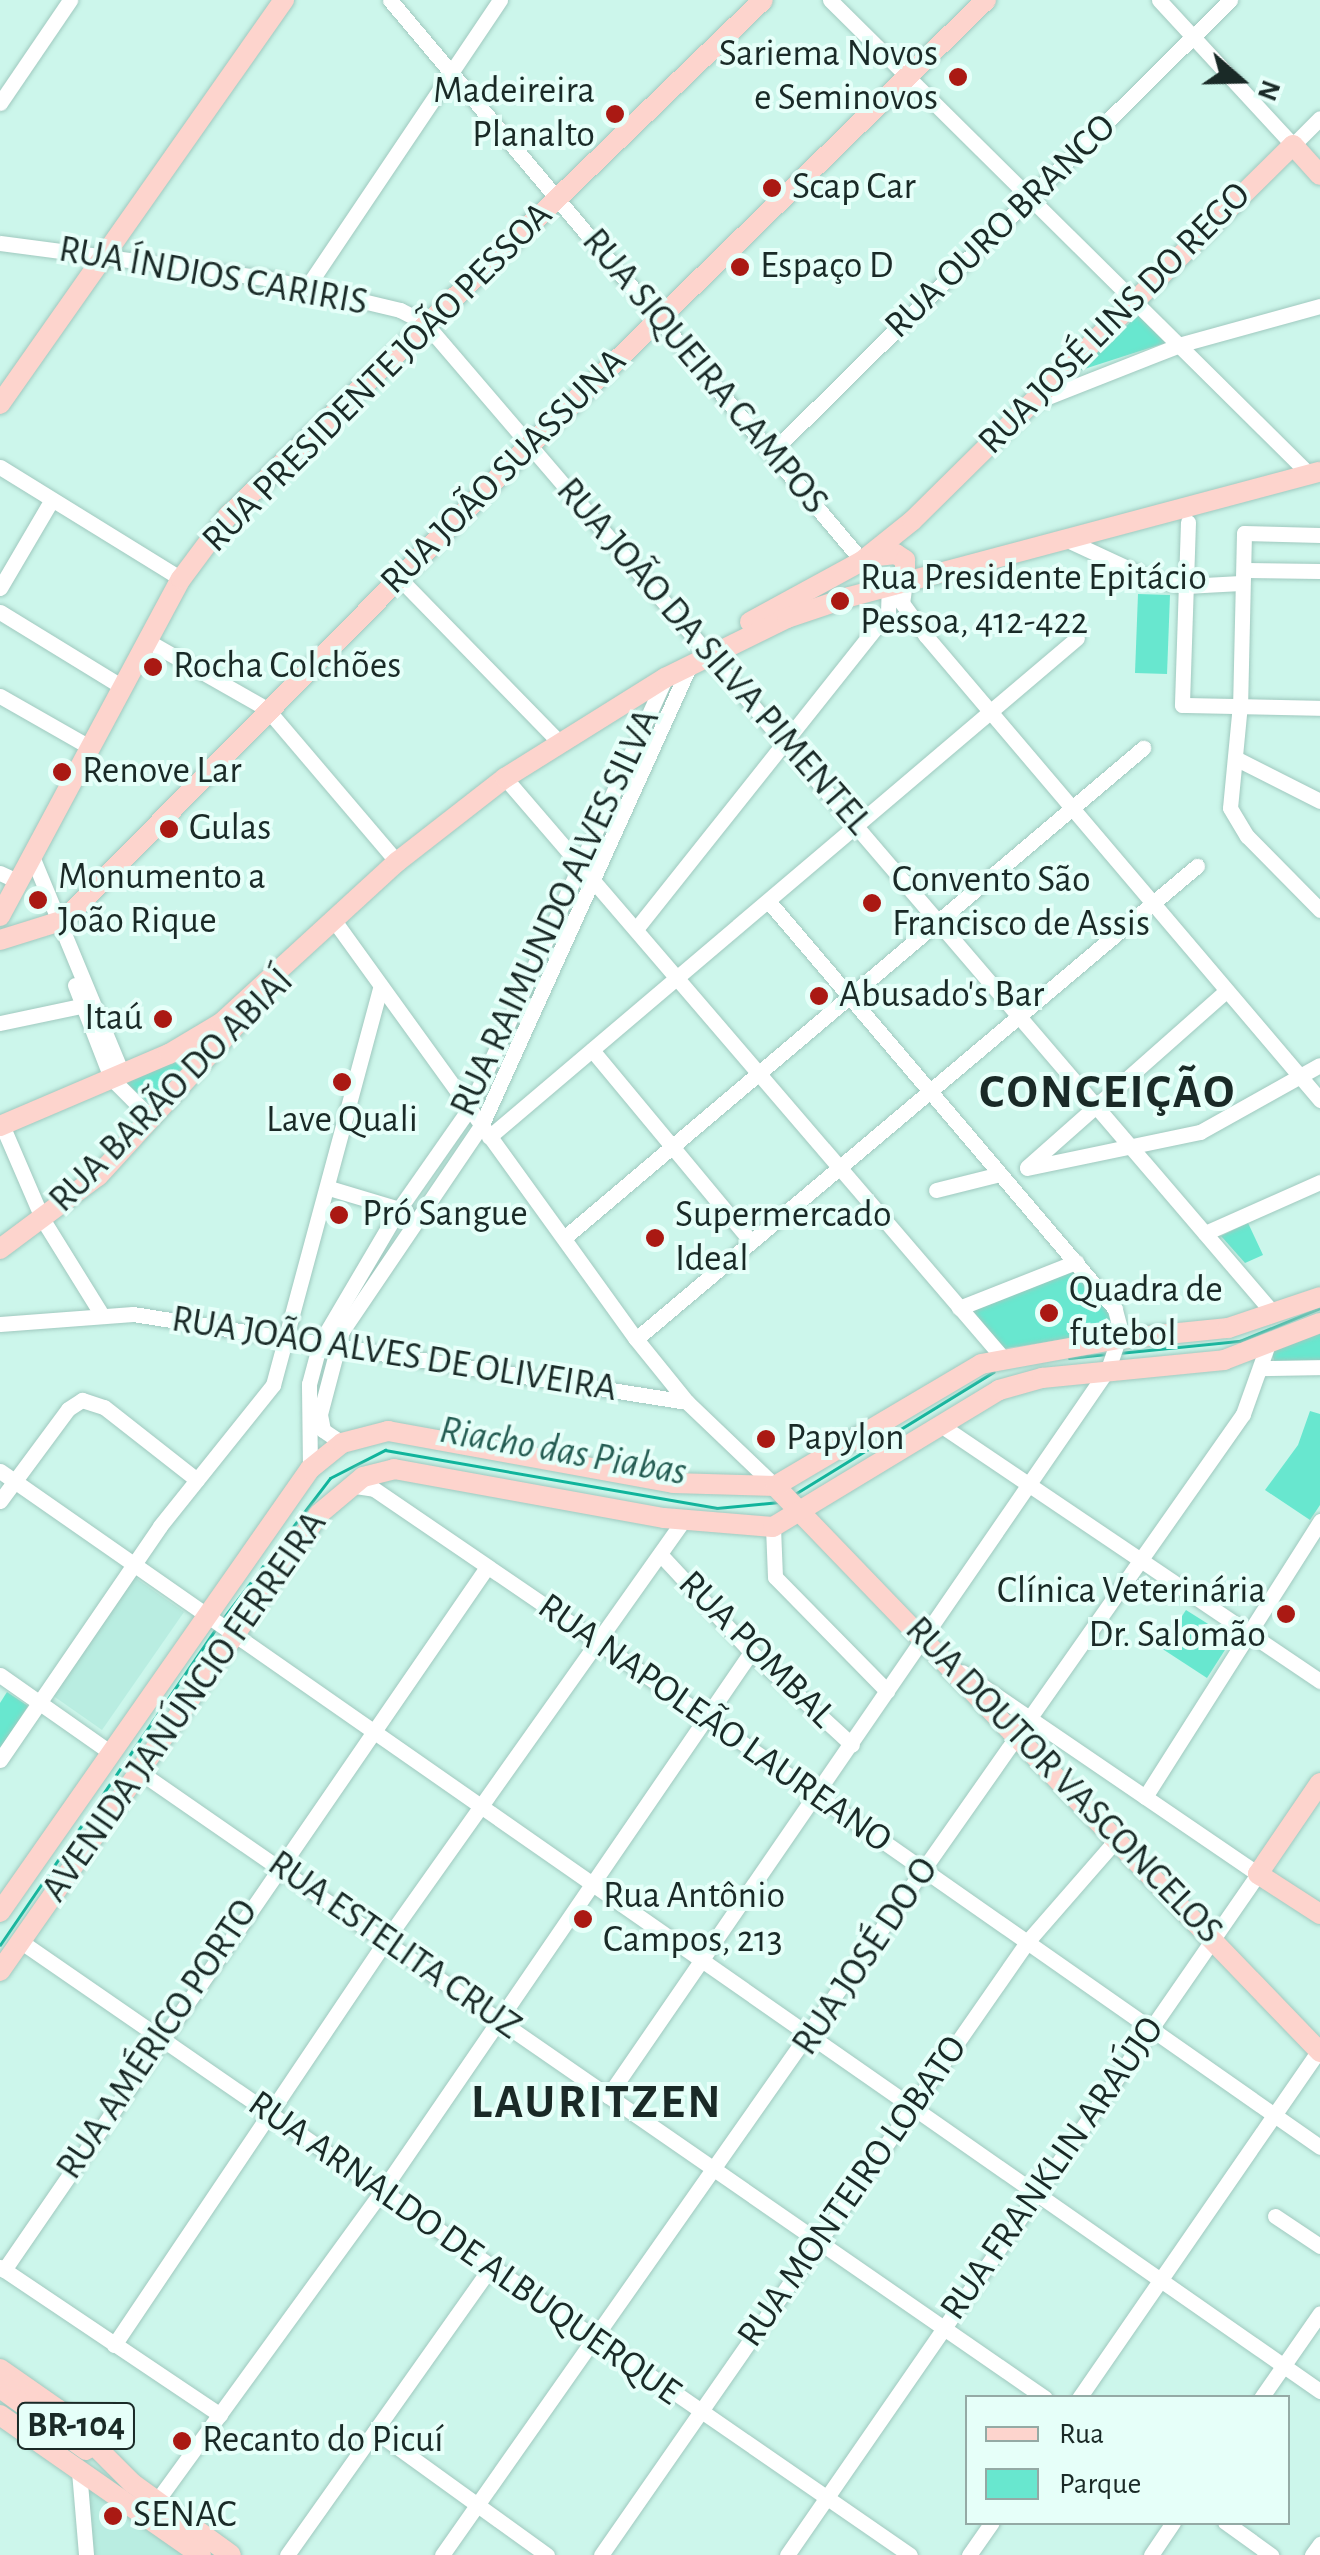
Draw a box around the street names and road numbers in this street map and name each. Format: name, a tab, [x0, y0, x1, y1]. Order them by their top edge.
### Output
street label: RUA OURO BRANCO	[876, 105, 1126, 349]
street label: RUA JOSÉ LINS DO REGO	[969, 173, 1261, 465]
street label: RUA PRESIDENTE JOÃO PESSOA	[193, 193, 563, 563]
street label: RUA SIQUEIRA CAMPOS	[571, 220, 837, 524]
street label: RUA ÍNDIOS CARIRIS	[55, 227, 371, 327]
street label: RUA JOÃO SUASSUNA	[372, 340, 636, 604]
street label: RUA JOÃO DA SILVA PIMENTEL	[546, 469, 880, 845]
street label: RUA RAIMUNDO ALVES SILVA	[442, 702, 670, 1124]
street label: RUA BARÃO DO ABIAÍ	[40, 959, 304, 1223]
street label: RUA JOÃO ALVES DE OLIVEIRA	[168, 1297, 620, 1413]
street label: AVENIDA JANÚNCIO FERREIRA	[33, 1503, 337, 1911]
street label: RUA POMBAL	[668, 1562, 844, 1738]
street label: RUA NAPOLEÃO LAUREANO	[528, 1585, 900, 1863]
street label: RUA DOUTOR VASCONCELOS	[895, 1608, 1231, 1954]
street label: RUA ESTELITA CRUZ	[259, 1842, 529, 2050]
street label: RUA JOSÉ DO O	[783, 1850, 949, 2064]
street label: RUA AMÉRICO PORTO	[48, 1891, 268, 2189]
street label: RUA FRANKLIN ARAÚJO	[931, 2009, 1175, 2329]
street label: RUA MONTEIRO LOBATO	[728, 2028, 978, 2356]
street label: RUA ARNALDO DE ALBUQUERQUE	[239, 2082, 689, 2416]
road number: BR-104	[16, 2396, 136, 2456]

